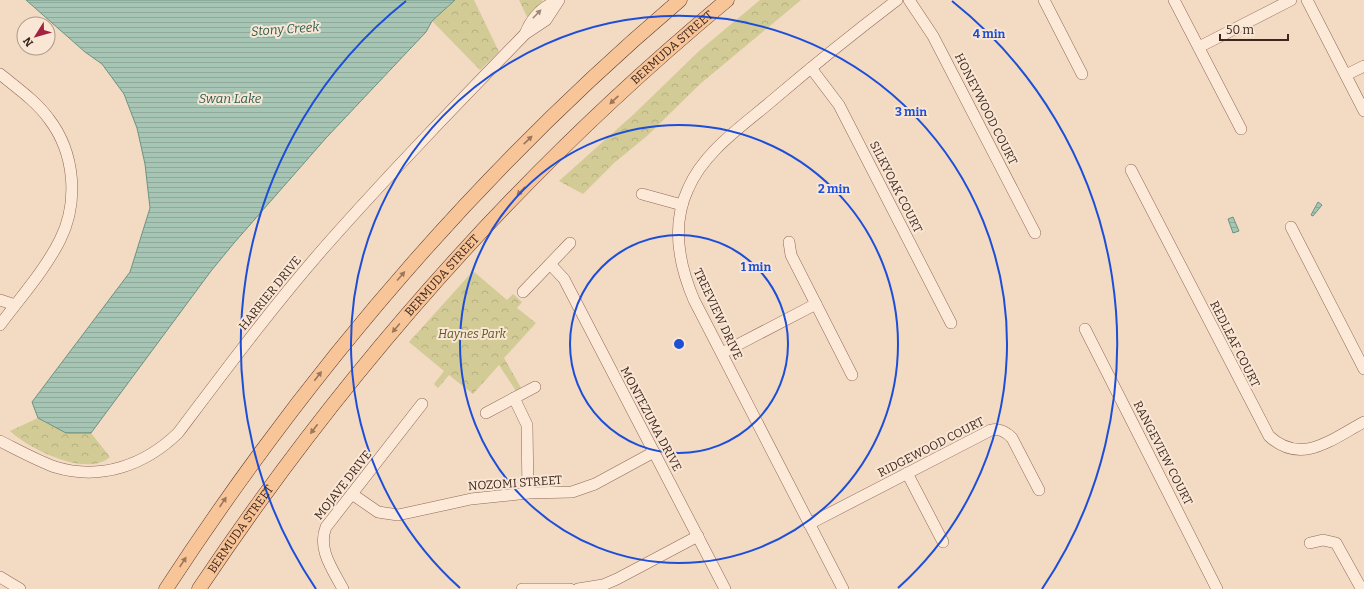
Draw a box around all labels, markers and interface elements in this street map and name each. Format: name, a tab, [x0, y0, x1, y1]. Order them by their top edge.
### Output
street label: BERMUDA STREET	[628, 8, 716, 87]
one-way arrow	[533, 9, 542, 19]
north arrow	[16, 16, 56, 56]
scale bar	[1220, 16, 1288, 42]
water label: Stony Creek	[250, 19, 321, 39]
text: 50 m	[1226, 23, 1255, 37]
text: 4 min	[973, 27, 1005, 41]
text: N	[20, 34, 36, 49]
street label: HONEYWOOD COURT	[952, 51, 1020, 167]
water label: Swan Lake	[199, 91, 262, 106]
one-way arrow	[609, 95, 619, 105]
text: 3 min	[895, 105, 927, 119]
one-way arrow	[523, 136, 533, 145]
street label: SILKYOAK COURT	[867, 139, 925, 235]
text: 2 min	[818, 182, 850, 196]
one-way arrow	[516, 186, 526, 196]
street label: BERMUDA STREET	[402, 232, 482, 319]
street label: HARRIER DRIVE	[236, 253, 304, 333]
text: 1 min	[741, 260, 771, 274]
street label: TREEVIEW DRIVE	[691, 266, 745, 362]
one-way arrow	[396, 271, 406, 281]
street label: REDLEAF COURT	[1207, 298, 1263, 390]
one-way arrow	[391, 323, 400, 334]
park label: Haynes Park	[438, 327, 507, 341]
centre of rings	[672, 337, 686, 351]
street label: MONTEZUMA DRIVE	[618, 364, 684, 474]
one-way arrow	[313, 370, 322, 381]
street label: RANGEVIEW COURT	[1131, 399, 1195, 507]
street label: RIDGEWOOD COURT	[876, 414, 986, 480]
one-way arrow	[310, 424, 318, 435]
street label: MOJAVE DRIVE	[312, 448, 374, 522]
street label: NOZOMI STREET	[467, 473, 563, 493]
street label: BERMUDA STREET	[205, 482, 276, 576]
one-way arrow	[219, 497, 227, 508]
one-way arrow	[179, 557, 187, 567]

